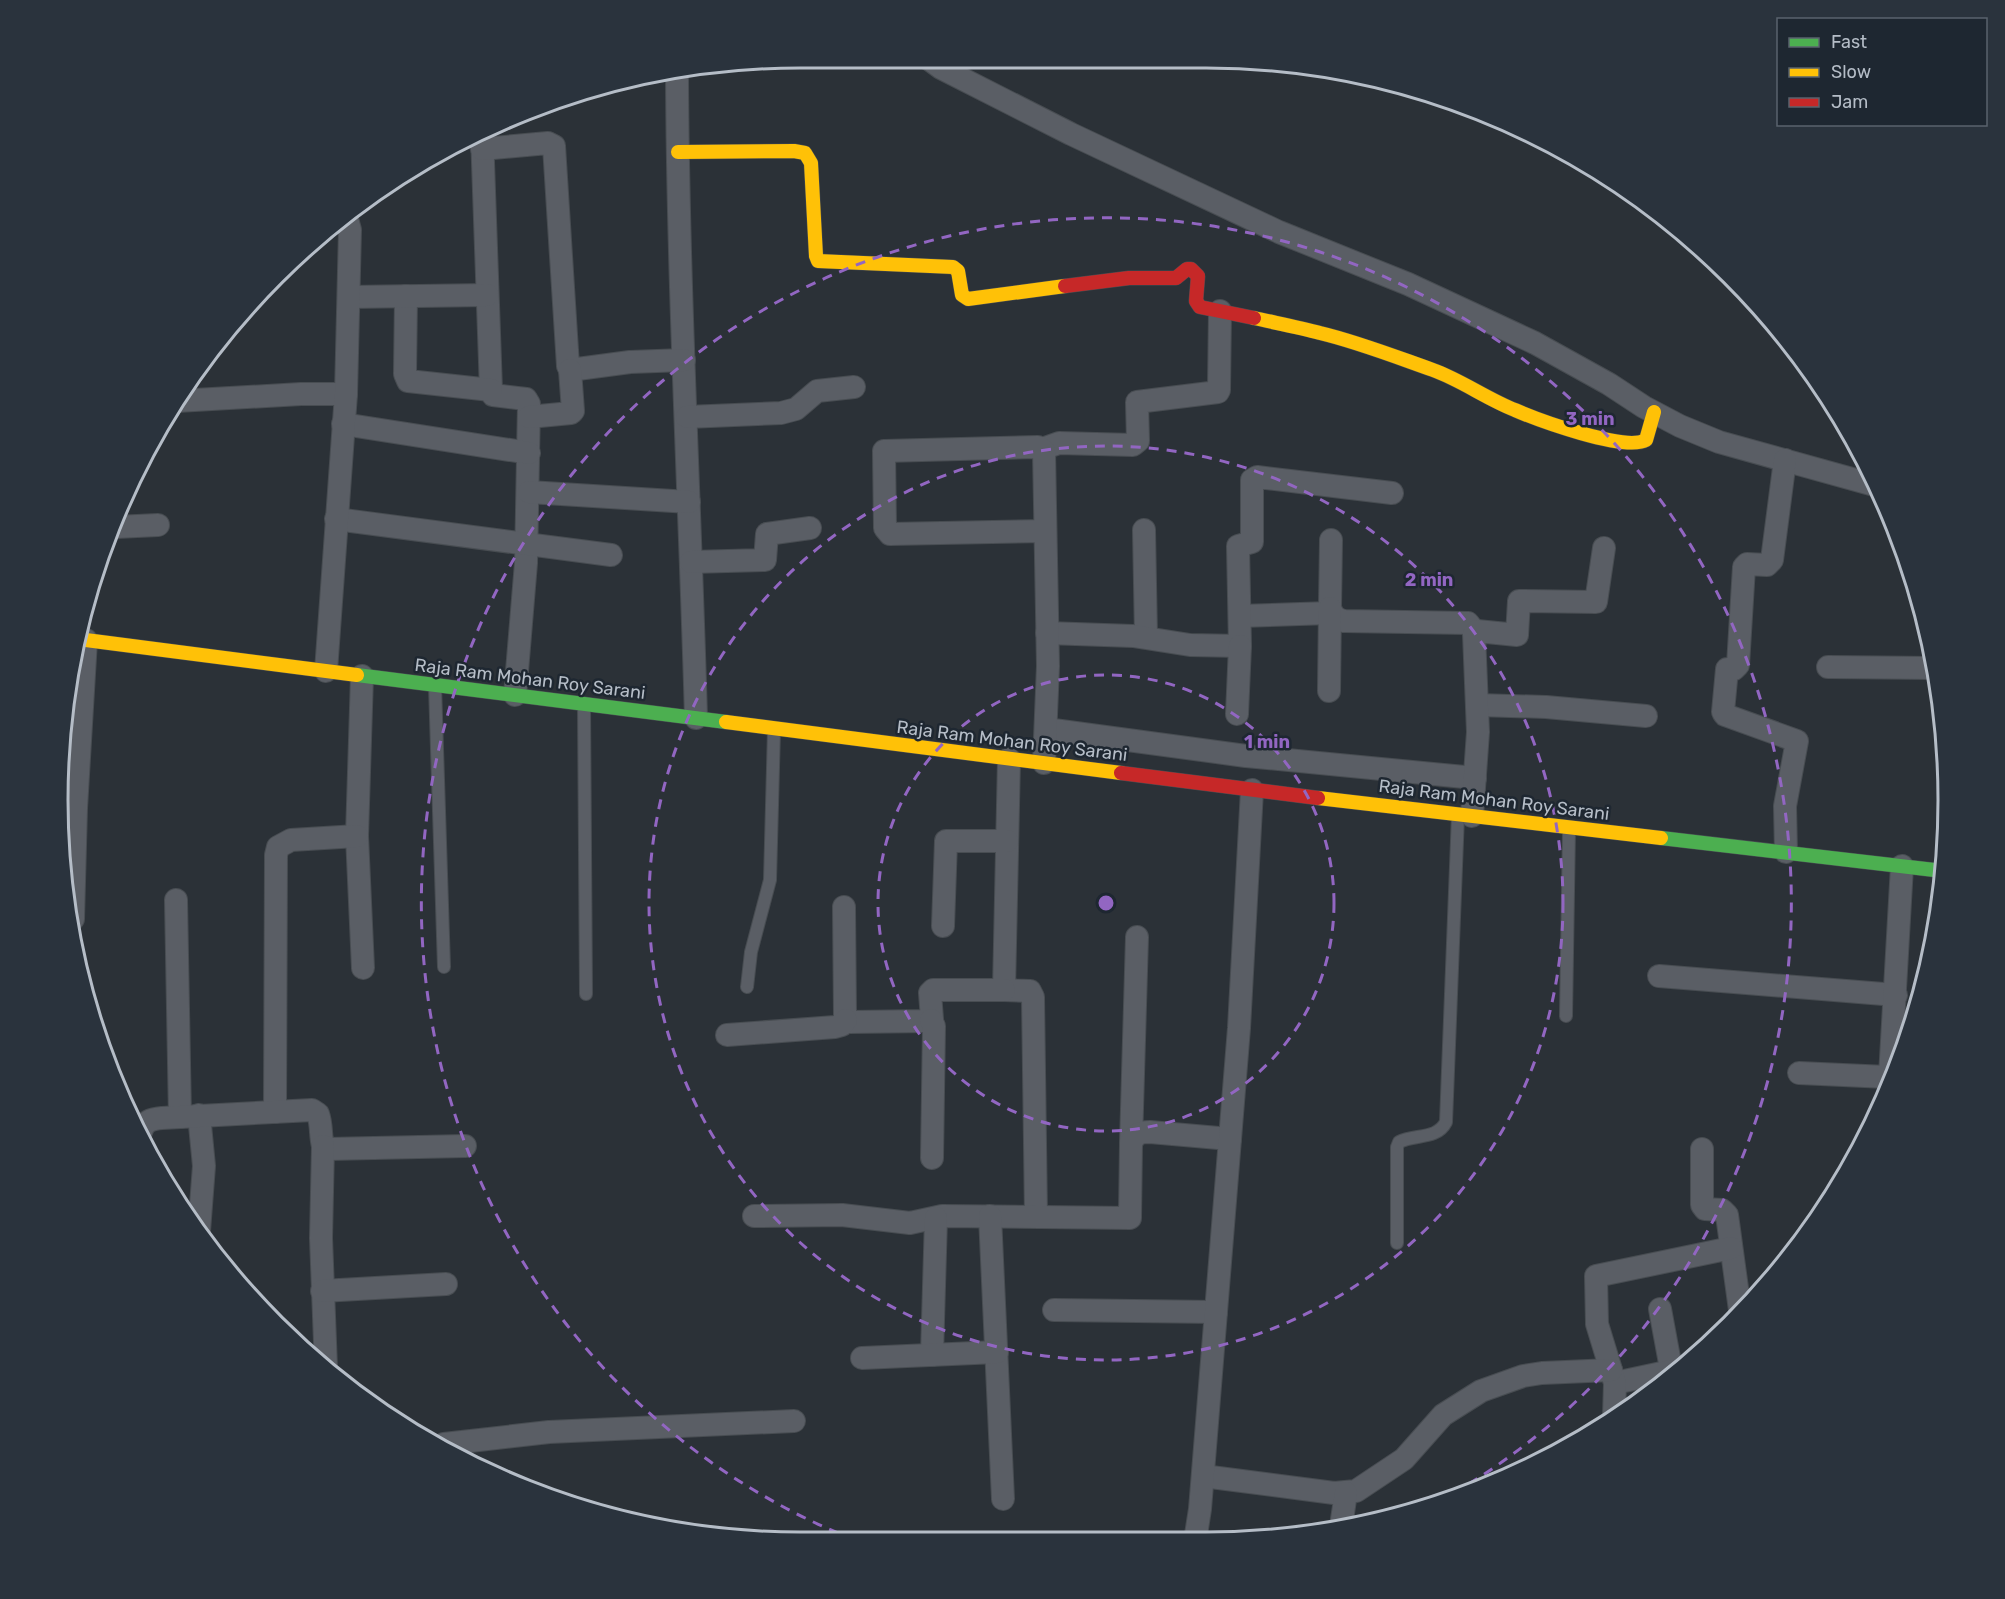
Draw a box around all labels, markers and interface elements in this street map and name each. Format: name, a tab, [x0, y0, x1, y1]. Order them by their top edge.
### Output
legend	[1777, 18, 1987, 126]
text: Fast	[1831, 31, 1867, 53]
text: Slow	[1831, 61, 1871, 83]
text: Jam	[1831, 91, 1868, 113]
text: 3 min	[1566, 408, 1614, 430]
text: 2 min	[1405, 569, 1453, 591]
street label: Raja Ram Mohan Roy Sarani	[413, 654, 647, 704]
street label: Raja Ram Mohan Roy Sarani	[895, 716, 1129, 766]
text: 1 min	[1244, 731, 1290, 753]
street label: Raja Ram Mohan Roy Sarani	[1377, 775, 1611, 825]
centre of rings	[1096, 893, 1116, 913]

